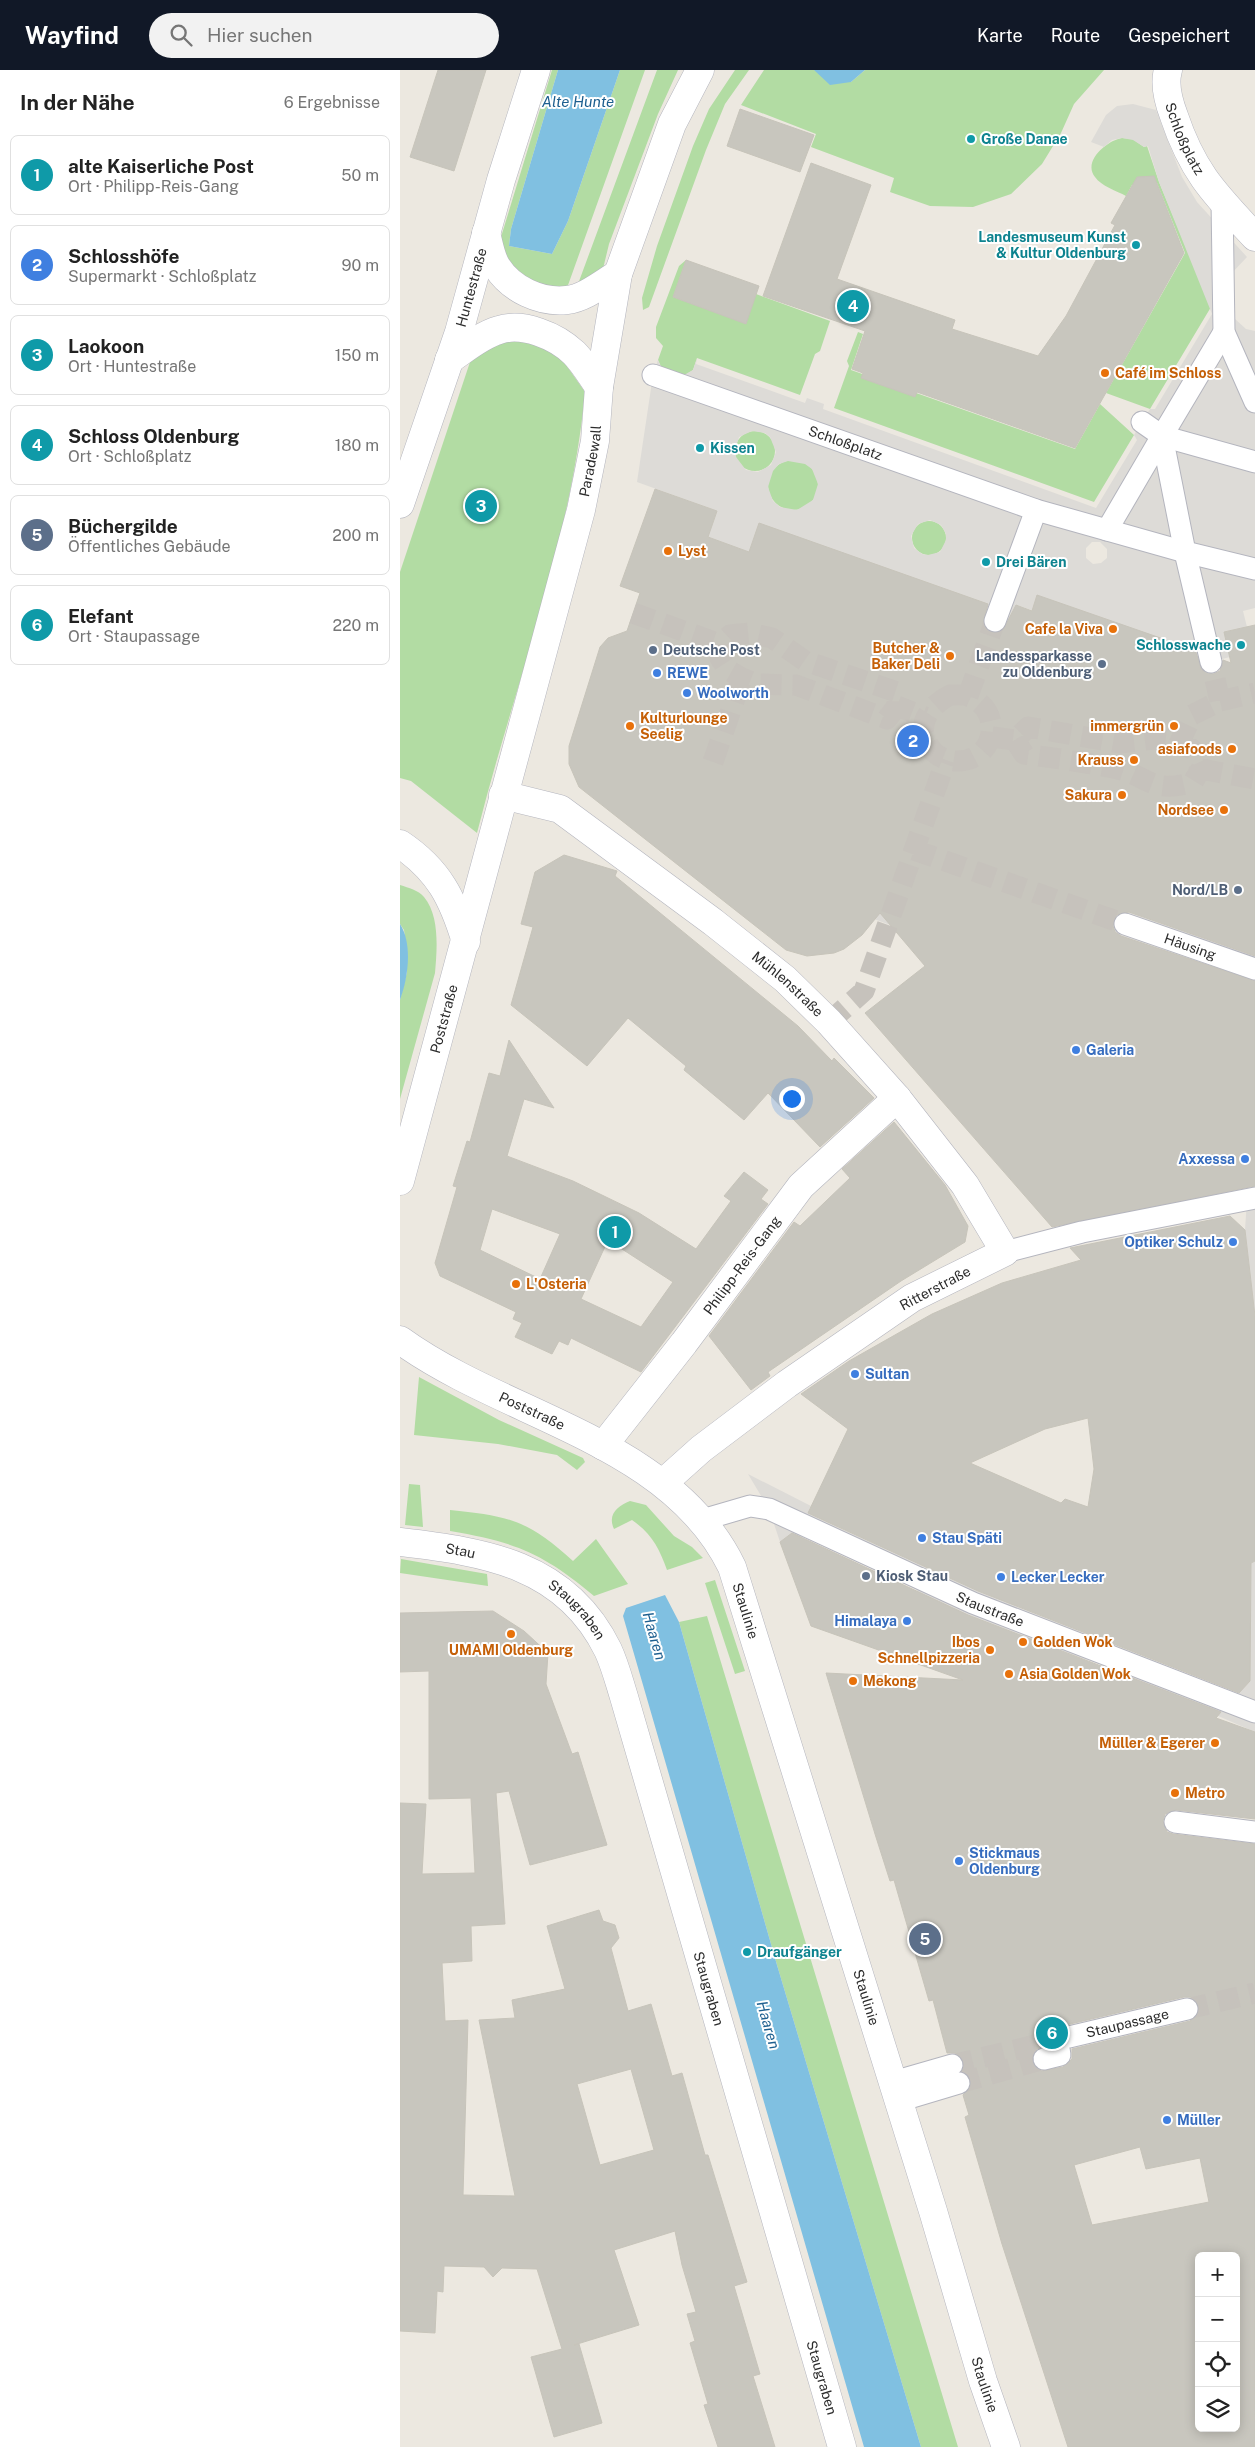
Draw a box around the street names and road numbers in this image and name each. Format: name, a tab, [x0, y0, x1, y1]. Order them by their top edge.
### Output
street label: Schloßplatz	[1162, 101, 1208, 178]
street label: Huntestraße	[453, 246, 490, 329]
street label: Schloßplatz	[806, 422, 885, 463]
street label: Paradewall	[576, 425, 604, 498]
street label: Häusing	[1162, 930, 1219, 963]
street label: Mühlenstraße	[749, 948, 827, 1020]
street label: Poststraße	[427, 983, 461, 1055]
street label: Philipp-Reis-Gang	[700, 1213, 784, 1318]
street label: Ritterstraße	[897, 1263, 973, 1313]
street label: Poststraße	[497, 1389, 568, 1433]
street label: Stau	[444, 1540, 477, 1561]
street label: Staugraben	[545, 1576, 609, 1642]
street label: Staulinie	[729, 1581, 762, 1641]
street label: Staustraße	[953, 1588, 1026, 1630]
street label: Staugraben	[690, 1950, 727, 2028]
street label: Staulinie	[850, 1967, 883, 2027]
street label: Staupassage	[1084, 2006, 1171, 2041]
street label: Staugraben	[803, 2339, 840, 2417]
street label: Staulinie	[968, 2355, 1001, 2415]

